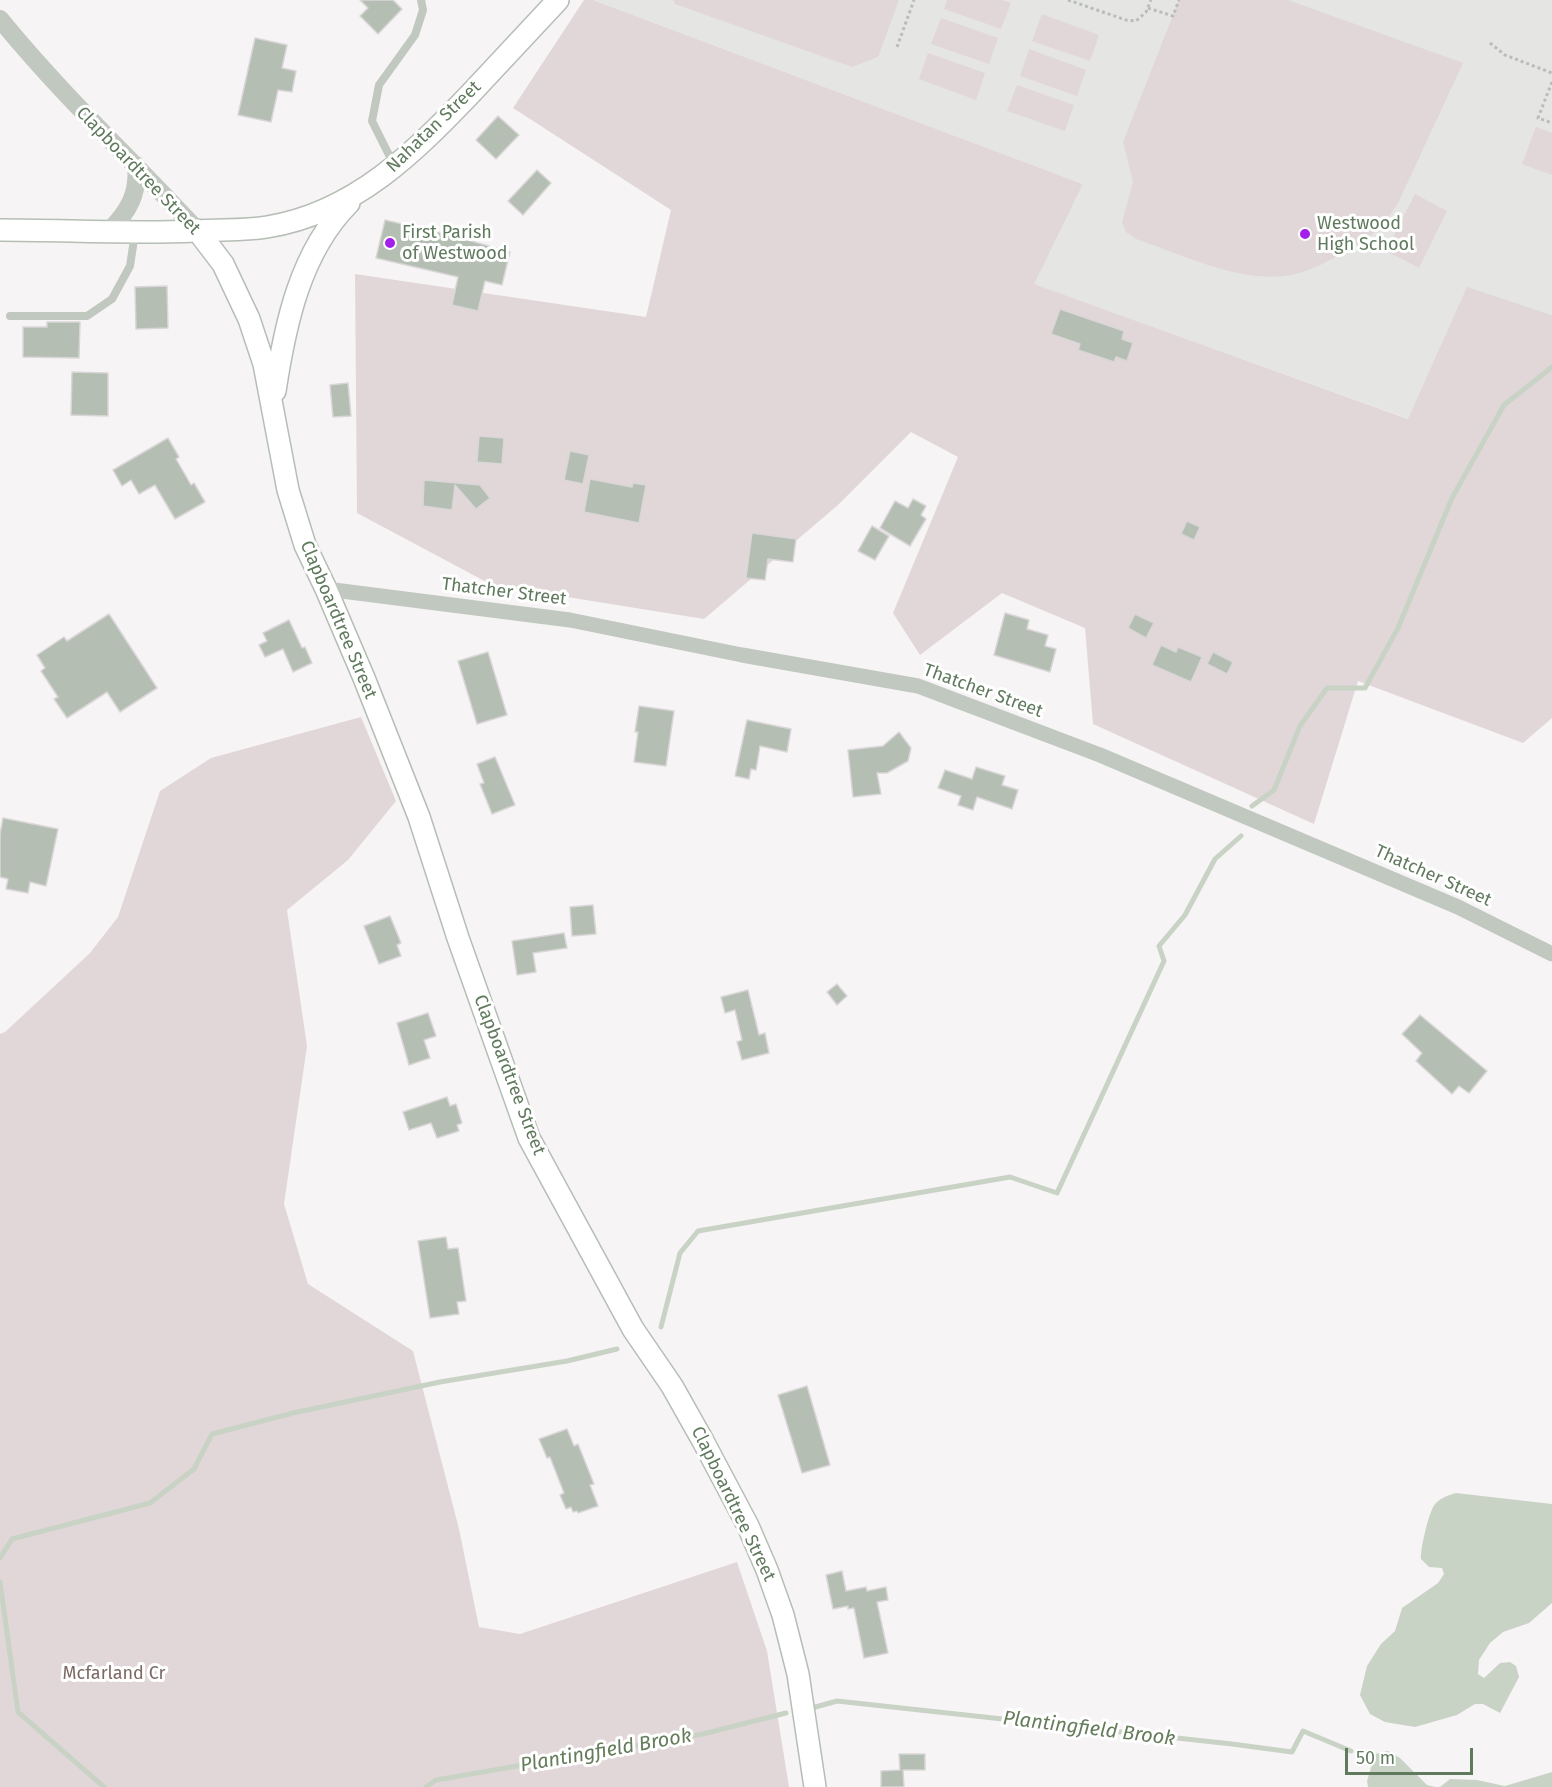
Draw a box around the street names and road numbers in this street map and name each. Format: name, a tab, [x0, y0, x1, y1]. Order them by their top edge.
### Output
street label: Nahatan Street	[382, 77, 486, 177]
street label: Clapboardtree Street	[71, 102, 205, 240]
street label: Clapboardtree Street	[295, 538, 381, 702]
street label: Thatcher Street	[440, 574, 568, 610]
street label: Thatcher Street	[920, 659, 1046, 723]
street label: Thatcher Street	[1371, 841, 1495, 911]
street label: Clapboardtree Street	[469, 992, 549, 1158]
street label: Clapboardtree Street	[686, 1423, 780, 1585]

